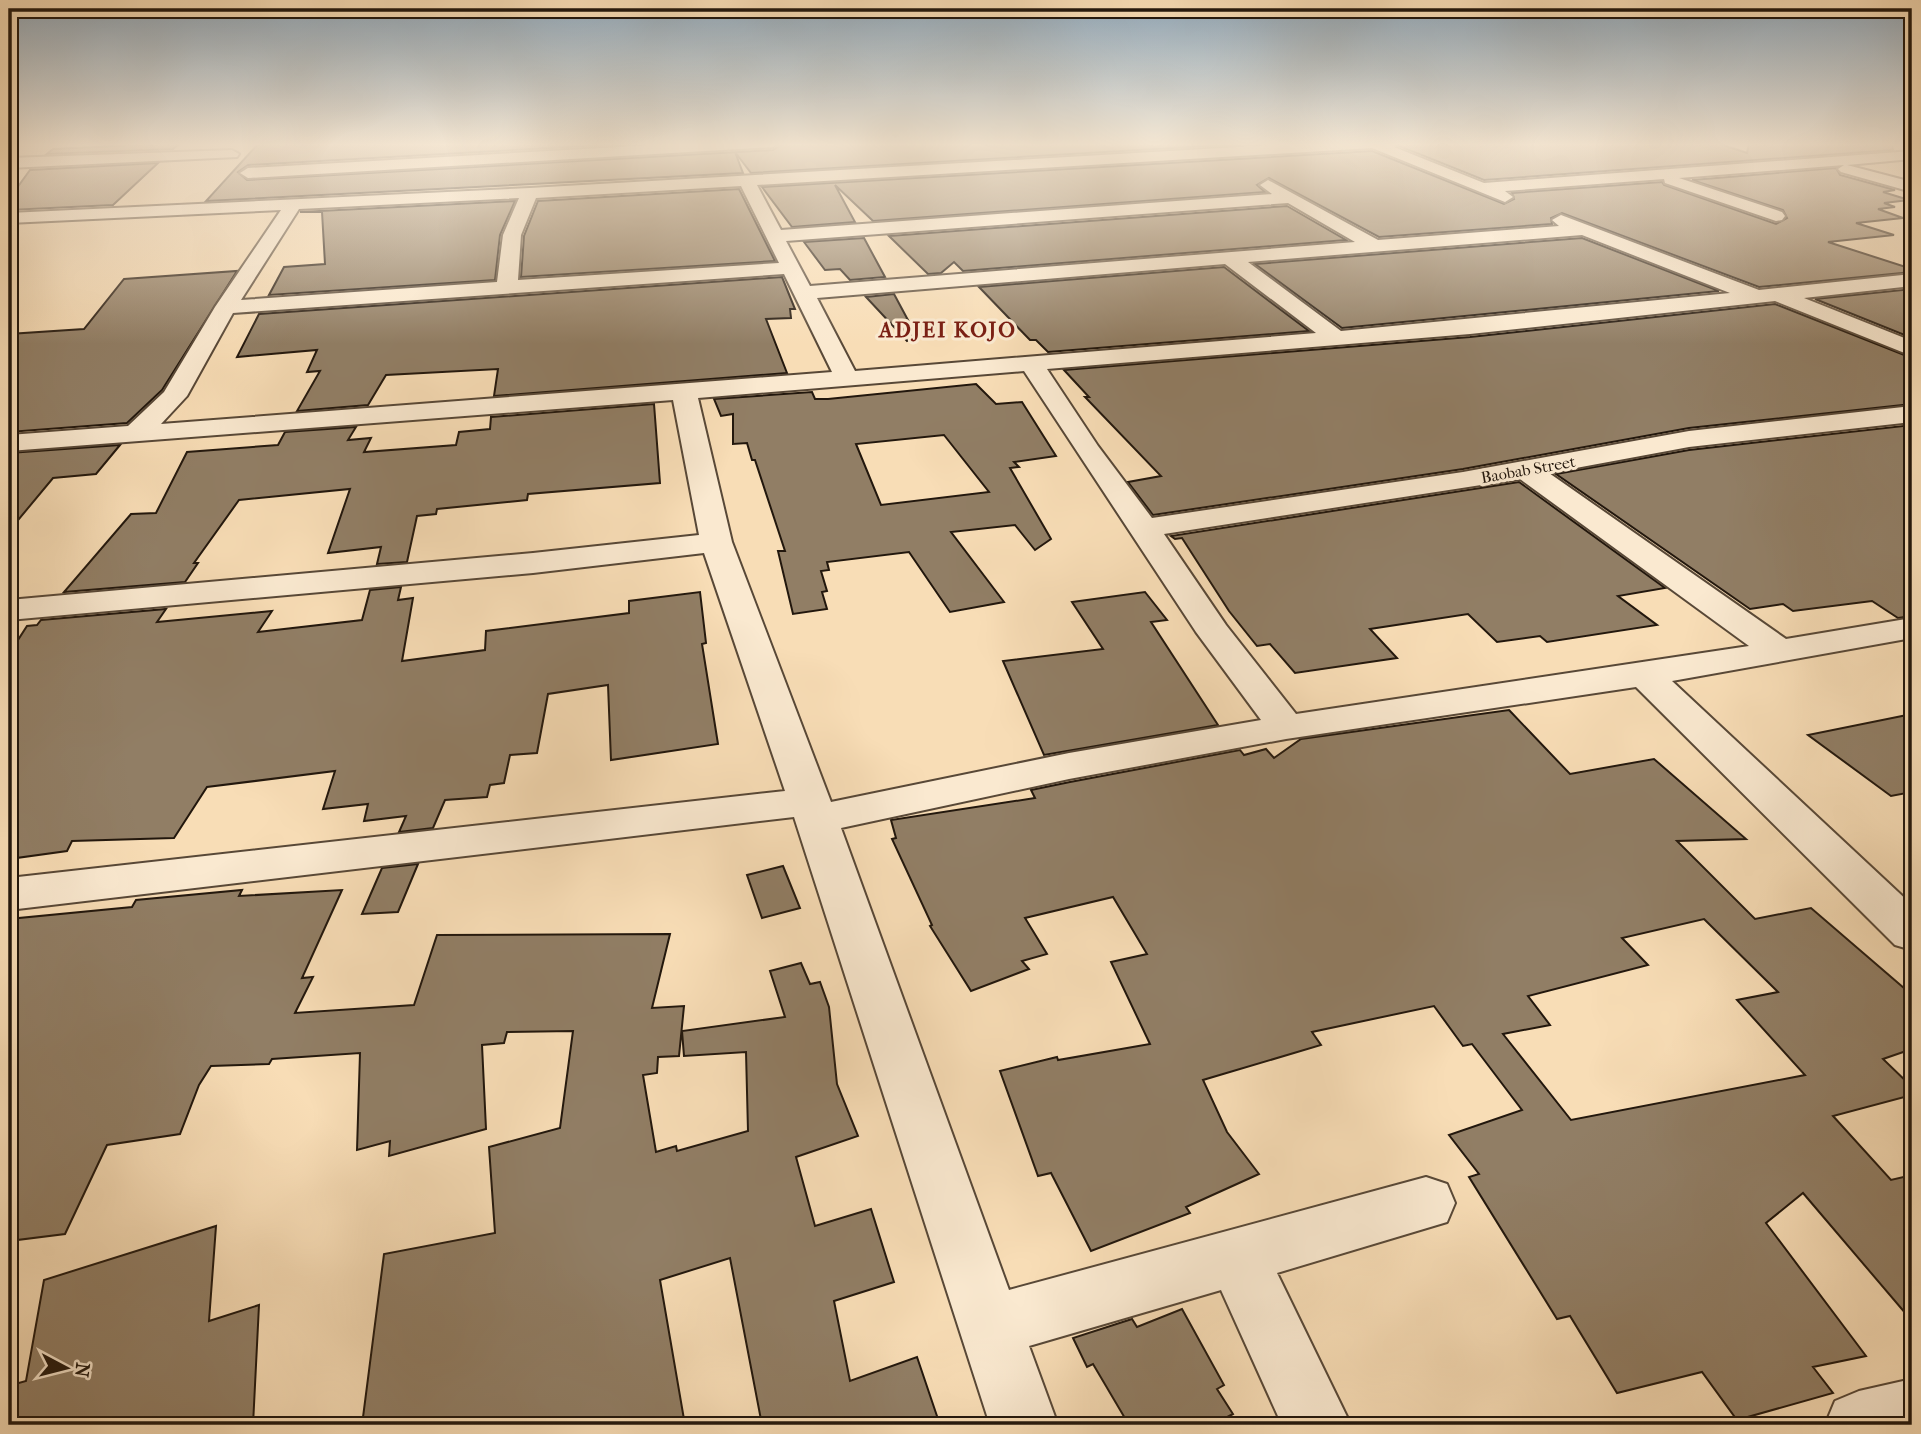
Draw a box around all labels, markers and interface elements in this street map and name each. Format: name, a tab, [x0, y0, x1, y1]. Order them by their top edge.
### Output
district label: ADJEI KOJO	[877, 318, 1017, 342]
street label: Baobab Street	[1479, 452, 1577, 487]
north arrow	[32, 1332, 102, 1402]
text: N	[70, 1361, 94, 1379]

